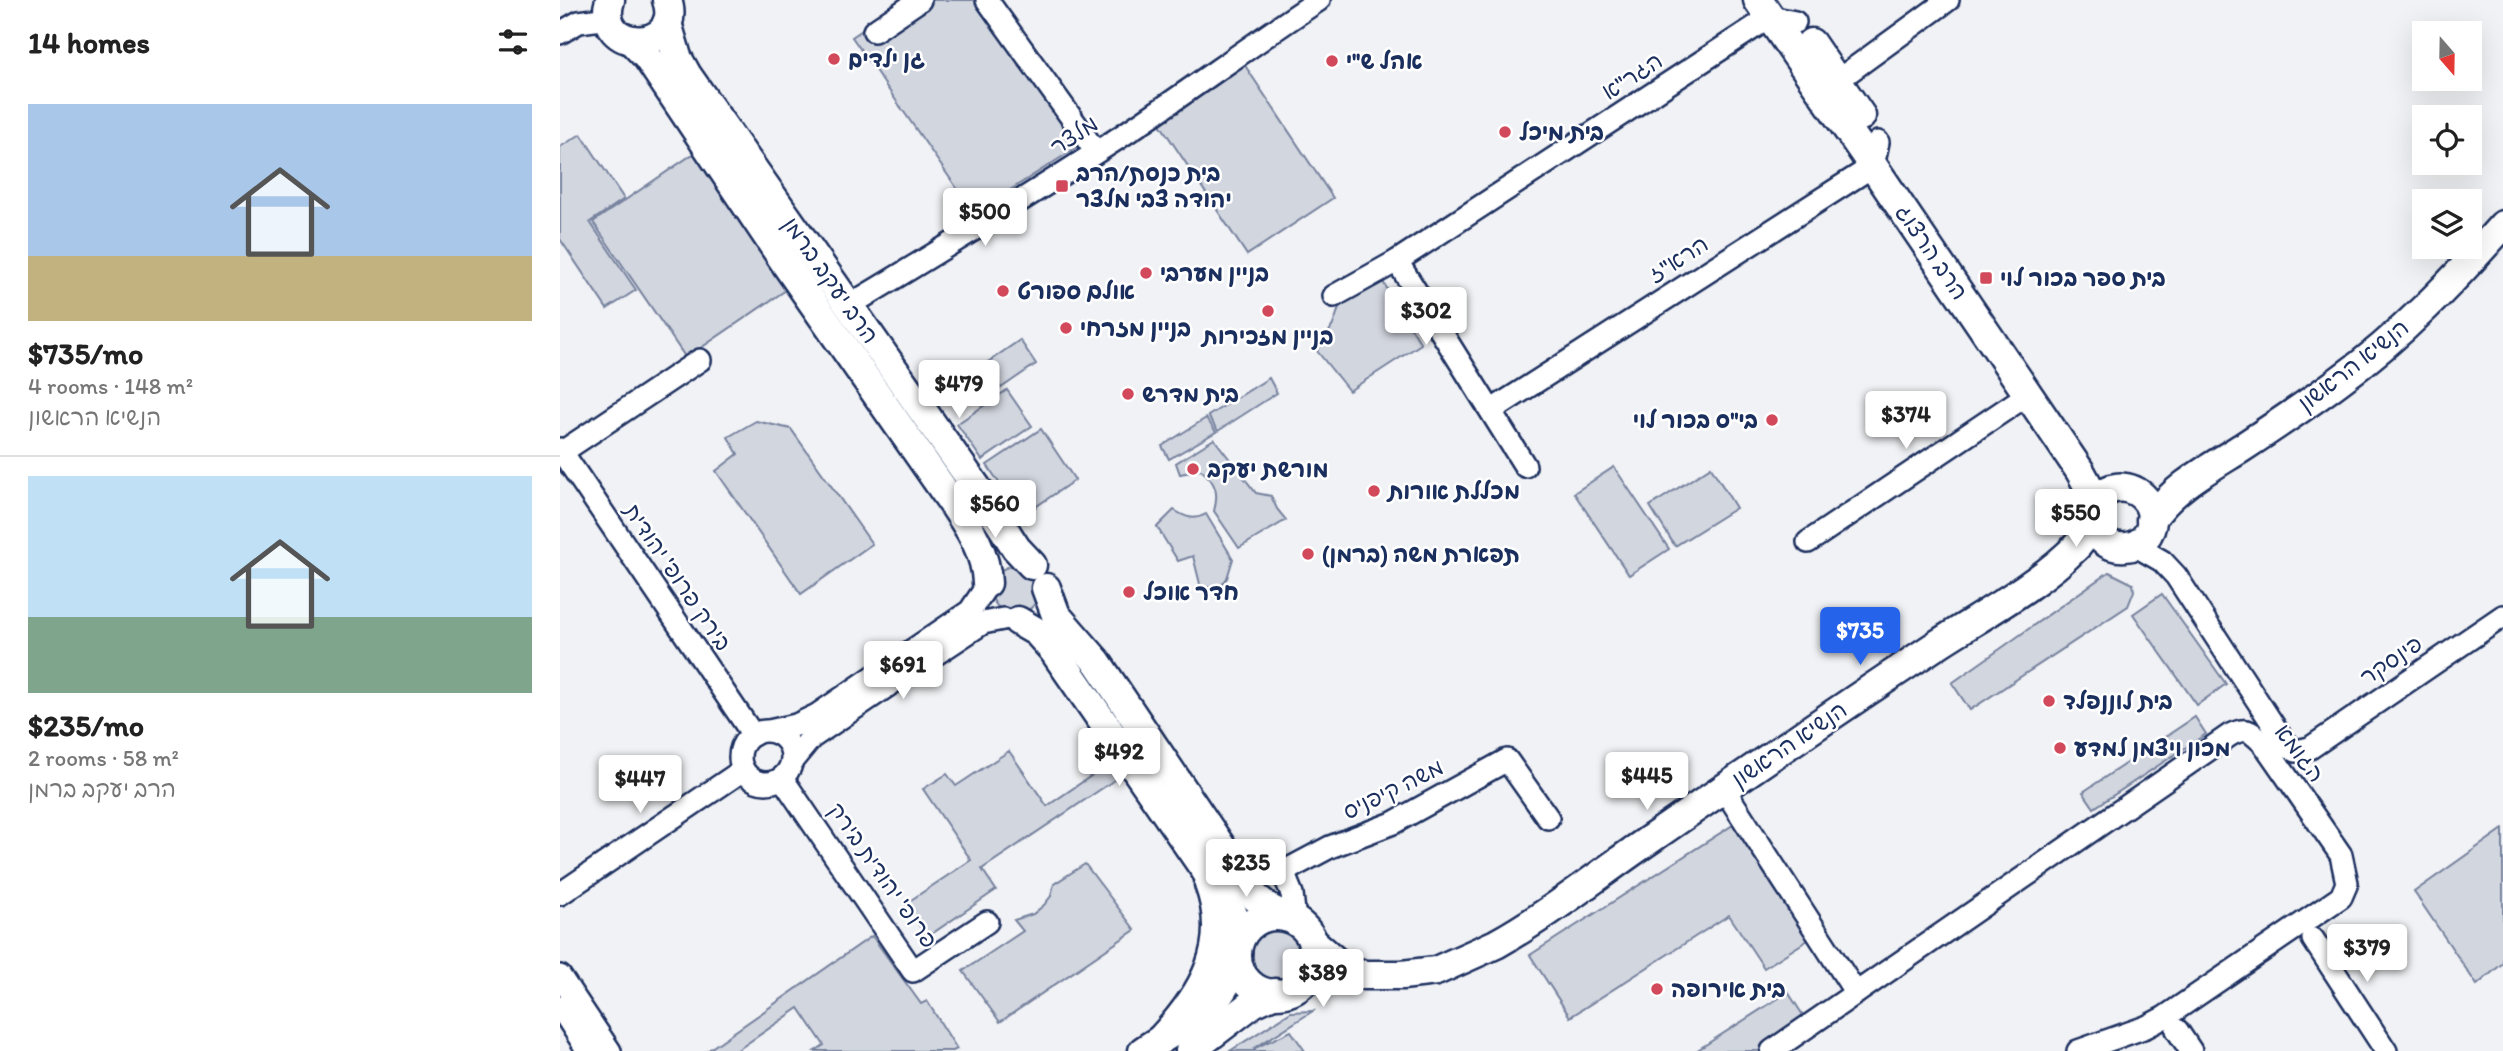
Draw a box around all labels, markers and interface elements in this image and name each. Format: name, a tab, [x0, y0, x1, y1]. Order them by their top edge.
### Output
north arrow	[2412, 21, 2482, 91]
map controls	[2412, 21, 2482, 259]
icon: filters	[494, 23, 532, 61]
text: 14 homes	[28, 24, 150, 61]
place label: גן ילדים	[848, 45, 925, 73]
street label: הגר"א	[1596, 46, 1668, 106]
place label: אהל ש"י	[1346, 47, 1422, 75]
marker: גן ילדים	[826, 51, 842, 67]
marker: אהל ש"י	[1324, 53, 1340, 69]
button: locate	[2412, 105, 2482, 175]
street label: מלצר	[1045, 109, 1103, 161]
place label: בית מיכל	[1519, 118, 1604, 146]
marker: בית מיכל	[1497, 124, 1513, 140]
icon: home	[217, 149, 343, 275]
place label: בית כנסת/הרב יהודה צבי מלצר	[1075, 159, 1232, 213]
marker: בית כנסת/הרב יהודה צבי מלצר	[1054, 178, 1070, 194]
pin: $500	[944, 188, 1026, 248]
button: layers	[2412, 189, 2482, 259]
text: $500	[959, 197, 1011, 225]
street label: הרב הרצוג	[1890, 199, 1974, 305]
street label: הרב יעקב ברמן	[776, 211, 885, 349]
street label: הרא"ז	[1643, 229, 1713, 289]
place label: בניין מערבי	[1160, 259, 1269, 287]
place label: בית ספר בכור לוי	[2000, 264, 2166, 292]
marker: בניין מערבי	[1138, 265, 1154, 281]
marker: בית ספר בכור לוי	[1978, 270, 1994, 286]
place label: אולם ספורט	[1017, 277, 1135, 305]
marker: אולם ספורט	[995, 283, 1011, 299]
pin: $302	[1385, 288, 1467, 347]
text: $302	[1401, 296, 1451, 324]
marker: בניין מזכירות	[1260, 303, 1276, 319]
street label: הנשיא הראשון	[2292, 313, 2414, 417]
place label: בניין מזרחי	[1080, 314, 1191, 342]
marker: בניין מזרחי	[1058, 320, 1074, 336]
place label: בניין מזכירות	[1200, 322, 1334, 350]
text: $735/mo	[28, 335, 143, 372]
pin: $479	[918, 360, 1000, 420]
text: $479	[935, 369, 983, 397]
text: 4 rooms · 148 m²	[28, 372, 193, 400]
place label: בית מדרש	[1142, 380, 1239, 408]
marker: בית מדרש	[1120, 386, 1136, 402]
pin: $374	[1865, 392, 1947, 451]
text: $374	[1881, 400, 1931, 428]
text: הנשיא הראשון	[28, 403, 161, 431]
place label: בי"ס בכור לוי	[1633, 406, 1758, 434]
marker: בי"ס בכור לוי	[1764, 412, 1780, 428]
place label: מורשת יעקב	[1207, 455, 1329, 483]
marker: מורשת יעקב	[1185, 461, 1201, 477]
place label: מכללת אורות	[1386, 477, 1520, 505]
pin: $560	[954, 480, 1036, 540]
marker: מכללת אורות	[1366, 483, 1382, 499]
text: $560	[970, 489, 1020, 517]
pin: $550	[2035, 490, 2117, 549]
street label: בירק פרופ' יהודית	[617, 497, 738, 657]
text: $550	[2051, 498, 2101, 526]
icon: home	[217, 521, 343, 647]
place label: תפארת משה (ברמן)	[1322, 540, 1520, 569]
marker: תפארת משה (ברמן)	[1300, 546, 1316, 562]
place label: חדר אוכל	[1143, 578, 1239, 606]
marker: חדר אוכל	[1121, 584, 1137, 600]
pin: $735	[1819, 608, 1901, 667]
text: $735	[1836, 616, 1884, 644]
street label: פינסקר	[2355, 629, 2427, 691]
pin: $691	[862, 642, 944, 701]
text: $691	[880, 650, 926, 678]
place label: בית לוננפלד	[2063, 687, 2173, 715]
marker: בית לוננפלד	[2041, 693, 2057, 709]
street label: הנשיא הראשון	[1726, 695, 1852, 793]
text: $235/mo	[28, 707, 144, 744]
street label: הגומא	[2269, 718, 2331, 788]
pin: $492	[1078, 728, 1160, 788]
place label: מכון ויצמן למדע	[2074, 734, 2230, 763]
text: $492	[1094, 737, 1144, 765]
marker: מכון ויצמן למדע	[2052, 740, 2068, 756]
text: 2 rooms · 58 m²	[28, 744, 179, 772]
pin: $445	[1606, 752, 1688, 812]
street label: משה קיפניס	[1338, 753, 1448, 825]
pin: $447	[599, 756, 681, 815]
text: $445	[1621, 761, 1673, 789]
text: $447	[615, 764, 665, 792]
text: הרב יעקב ברמן	[28, 775, 176, 803]
street label: פרופ' יהודית בירק	[821, 797, 944, 954]
pin: $235	[1205, 839, 1287, 899]
text: $235	[1222, 848, 1270, 876]
pin: $379	[2326, 925, 2408, 984]
text: $379	[2343, 933, 2391, 961]
pin: $389	[1282, 950, 1364, 1009]
text: $389	[1299, 958, 1347, 986]
place label: בית אירופה	[1671, 975, 1786, 1003]
marker: בית אירופה	[1649, 981, 1665, 997]

